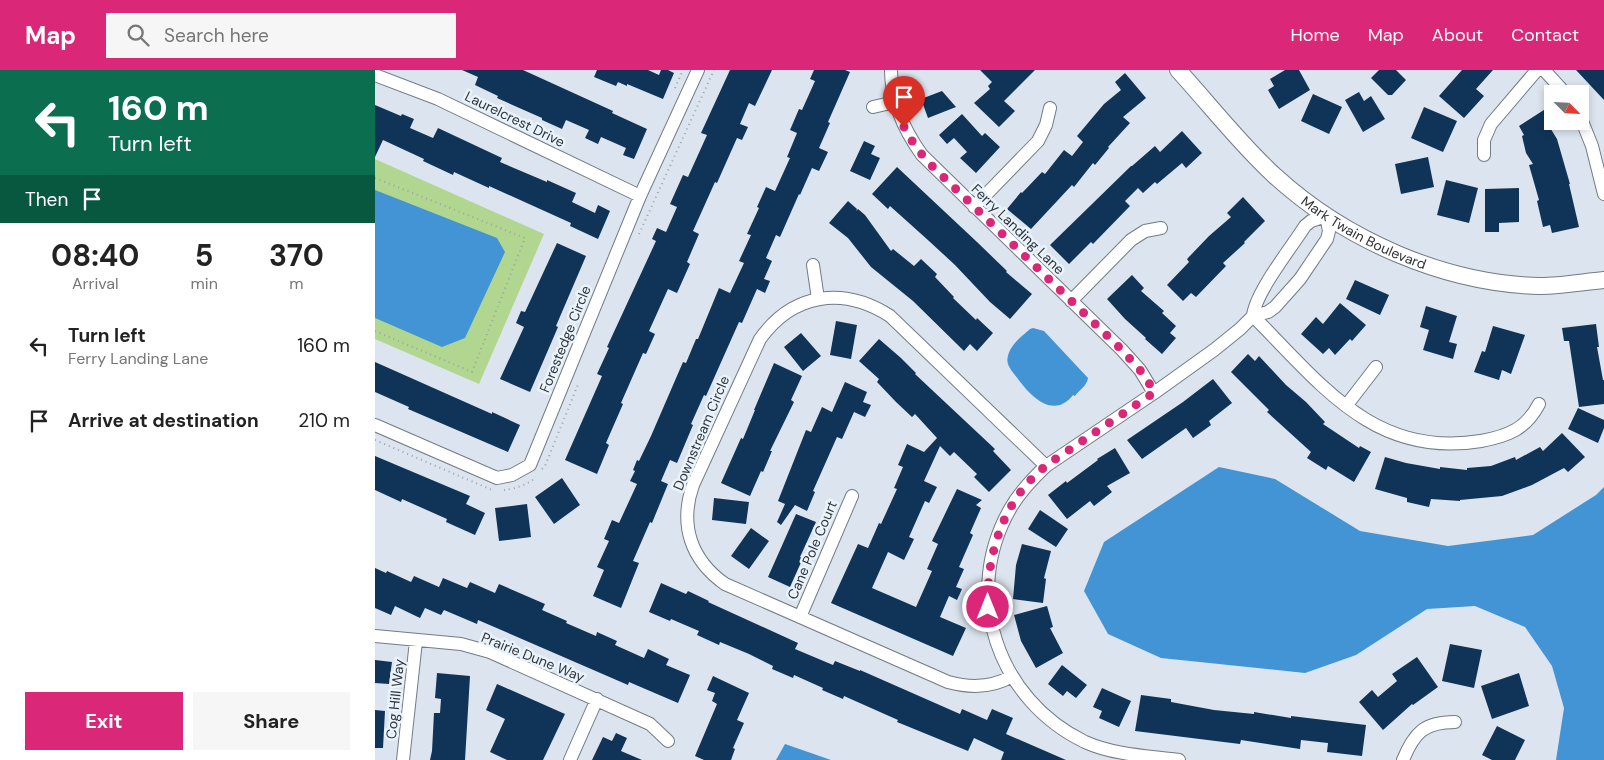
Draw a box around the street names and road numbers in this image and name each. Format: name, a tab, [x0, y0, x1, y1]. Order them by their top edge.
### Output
street label: Laurelcrest Drive	[462, 87, 568, 151]
street label: Ferry Landing Lane	[968, 180, 1068, 278]
street label: Mark Twain Boulevard	[1298, 192, 1429, 273]
street label: Forestedge Circle	[535, 283, 595, 395]
street label: Downstream Circle	[669, 373, 733, 493]
street label: Cane Pole Court	[783, 498, 841, 602]
street label: Prairie Dune Way	[479, 628, 588, 686]
street label: Cog Hill Way	[382, 658, 408, 740]

